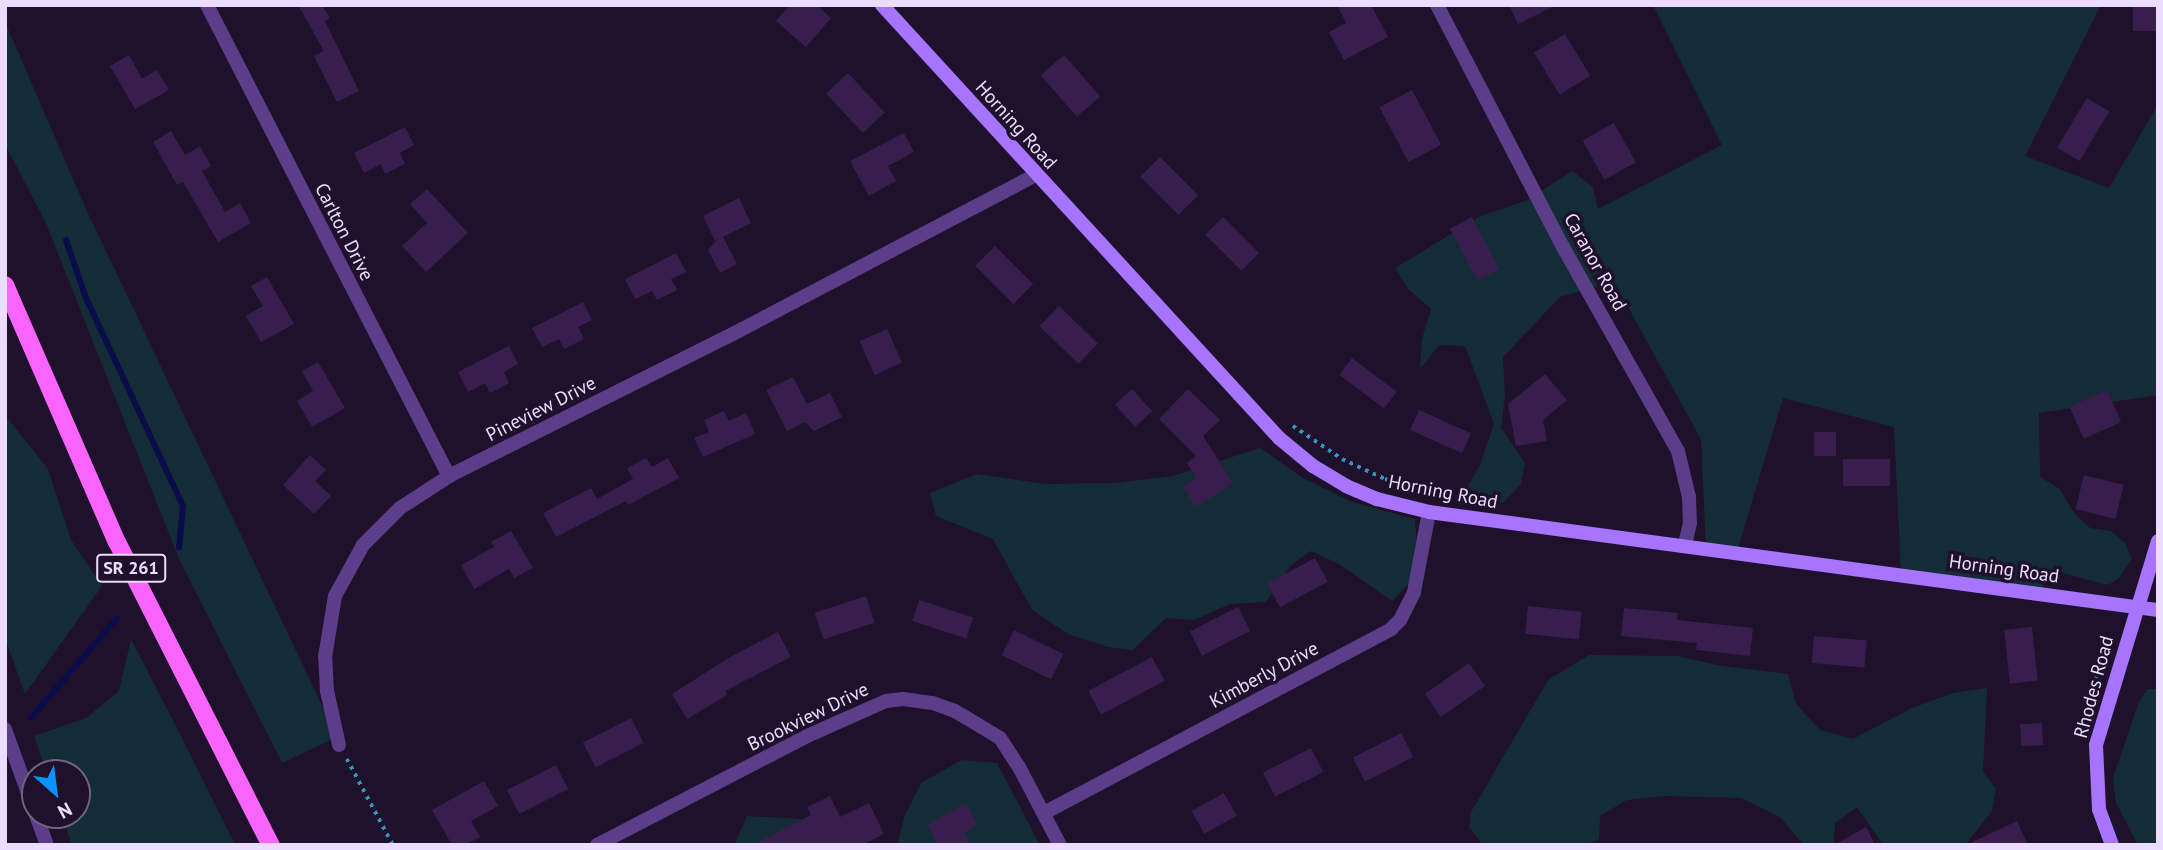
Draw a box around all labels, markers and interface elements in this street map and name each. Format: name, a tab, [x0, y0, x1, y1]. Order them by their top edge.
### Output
street label: Horning Road	[970, 76, 1062, 174]
street label: Carlton Drive	[310, 179, 378, 285]
street label: Caranor Road	[1559, 209, 1631, 315]
street label: Pineview Drive	[482, 371, 600, 447]
street label: Horning Road	[1386, 470, 1500, 514]
street label: Horning Road	[1948, 550, 2060, 588]
road number: SR 261	[96, 554, 166, 582]
street label: Rhodes Road	[2069, 633, 2119, 741]
street label: Kimberly Drive	[1205, 637, 1323, 713]
street label: Brookview Drive	[744, 678, 872, 756]
north arrow	[21, 759, 91, 829]
text: N	[54, 797, 76, 824]

